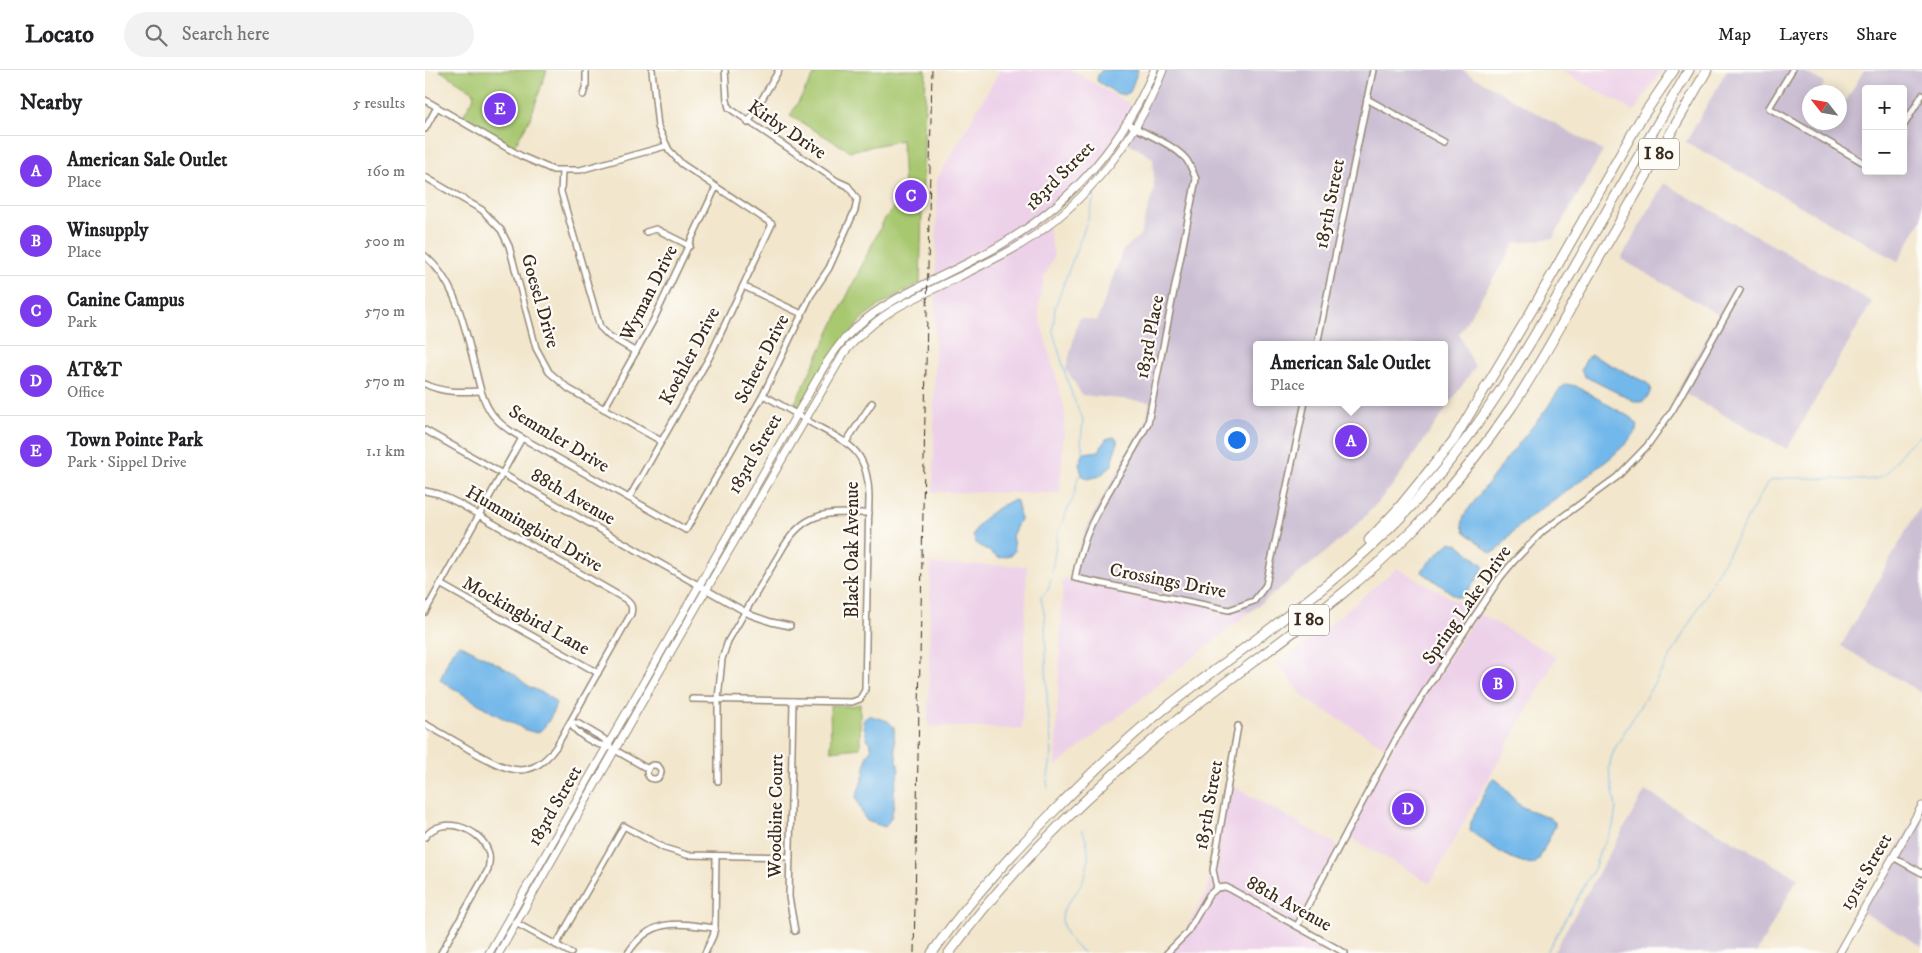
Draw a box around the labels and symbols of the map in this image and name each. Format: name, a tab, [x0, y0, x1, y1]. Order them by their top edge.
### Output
north arrow	[1802, 85, 1847, 130]
pin: E	[484, 90, 516, 128]
street label: Kirby Drive	[743, 95, 831, 165]
street label: 183rd Street	[1020, 136, 1100, 216]
road number: I 80	[1639, 138, 1679, 170]
street label: 185th Street	[1310, 157, 1350, 251]
pin: C	[895, 177, 927, 215]
street label: Wyman Drive	[615, 241, 683, 346]
street label: Goesel Drive	[516, 251, 564, 351]
street label: 183rd Place	[1131, 293, 1169, 381]
street label: Koehler Drive	[655, 303, 725, 409]
street label: Scheer Drive	[730, 310, 794, 408]
street label: Semmler Drive	[504, 400, 614, 478]
street label: 183rd Street	[723, 410, 787, 498]
pin: A	[1335, 422, 1367, 460]
your location	[1224, 427, 1250, 453]
street label: 88th Avenue	[527, 464, 620, 531]
street label: Hummingbird Drive	[462, 481, 607, 578]
street label: Black Oak Avenue	[841, 481, 864, 619]
street label: Spring Lake Drive	[1417, 541, 1517, 669]
street label: Crossings Drive	[1108, 558, 1228, 604]
street label: Mockingbird Lane	[458, 572, 594, 661]
road number: I 80	[1289, 604, 1329, 636]
pin: B	[1482, 665, 1514, 703]
street label: Woodbine Court	[763, 754, 789, 879]
street label: 185th Street	[1190, 758, 1228, 852]
street label: 183rd Street	[523, 762, 587, 850]
pin: D	[1392, 790, 1424, 828]
street label: 191st Street	[1835, 830, 1897, 914]
street label: 88th Avenue	[1242, 871, 1336, 937]

